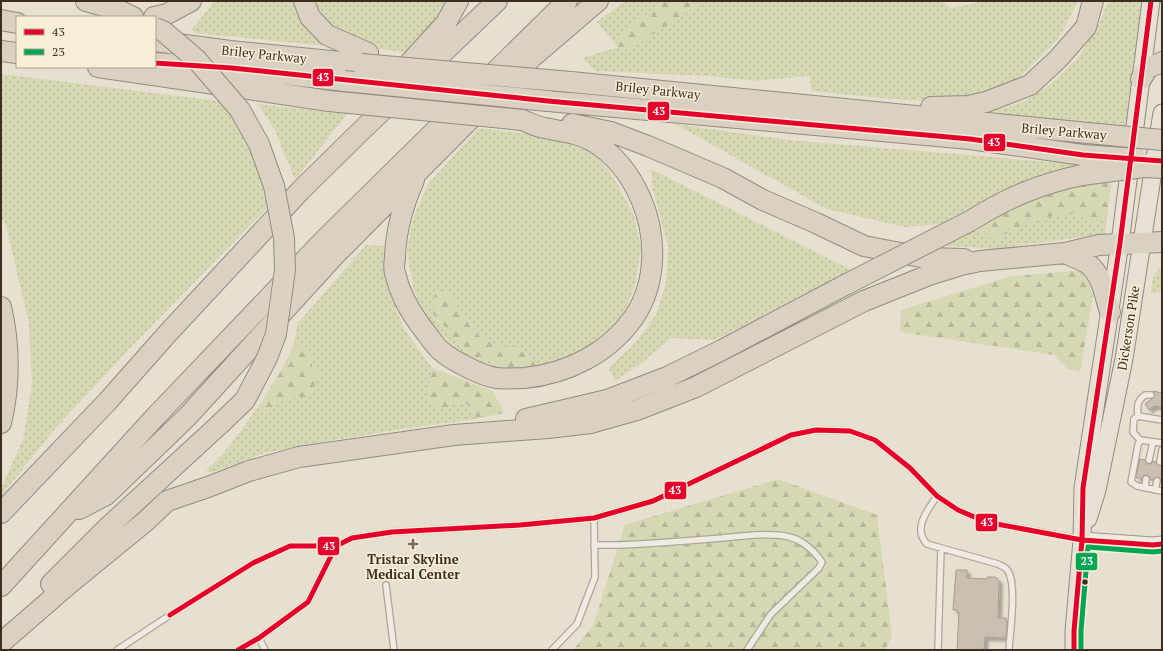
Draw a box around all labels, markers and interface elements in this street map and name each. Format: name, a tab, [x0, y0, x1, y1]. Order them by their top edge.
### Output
legend	[16, 16, 156, 68]
text: 43	[52, 24, 65, 39]
street label: Briley Parkway	[221, 41, 308, 67]
text: 23	[52, 44, 65, 59]
line badge: 43	[312, 68, 334, 87]
text: 43	[317, 70, 329, 84]
street label: Briley Parkway	[615, 77, 702, 103]
line badge: 43	[647, 101, 670, 121]
text: 43	[653, 104, 665, 118]
street label: Briley Parkway	[1021, 118, 1108, 144]
line badge: 43	[983, 133, 1006, 152]
text: 43	[988, 135, 1000, 149]
street label: Dickerson Pike	[1112, 284, 1144, 372]
line badge: 43	[664, 481, 687, 500]
text: 43	[669, 483, 681, 497]
line badge: 43	[975, 513, 998, 532]
text: 43	[981, 515, 993, 529]
line badge: 43	[317, 536, 340, 556]
marker: Tristar Skyline Medical Center	[407, 538, 419, 550]
text: 43	[323, 539, 335, 553]
place label: Tristar Skyline Medical Center	[366, 550, 460, 583]
line badge: 23	[1075, 552, 1098, 571]
text: 23	[1081, 554, 1093, 568]
unlabelled marker	[1080, 577, 1090, 587]

